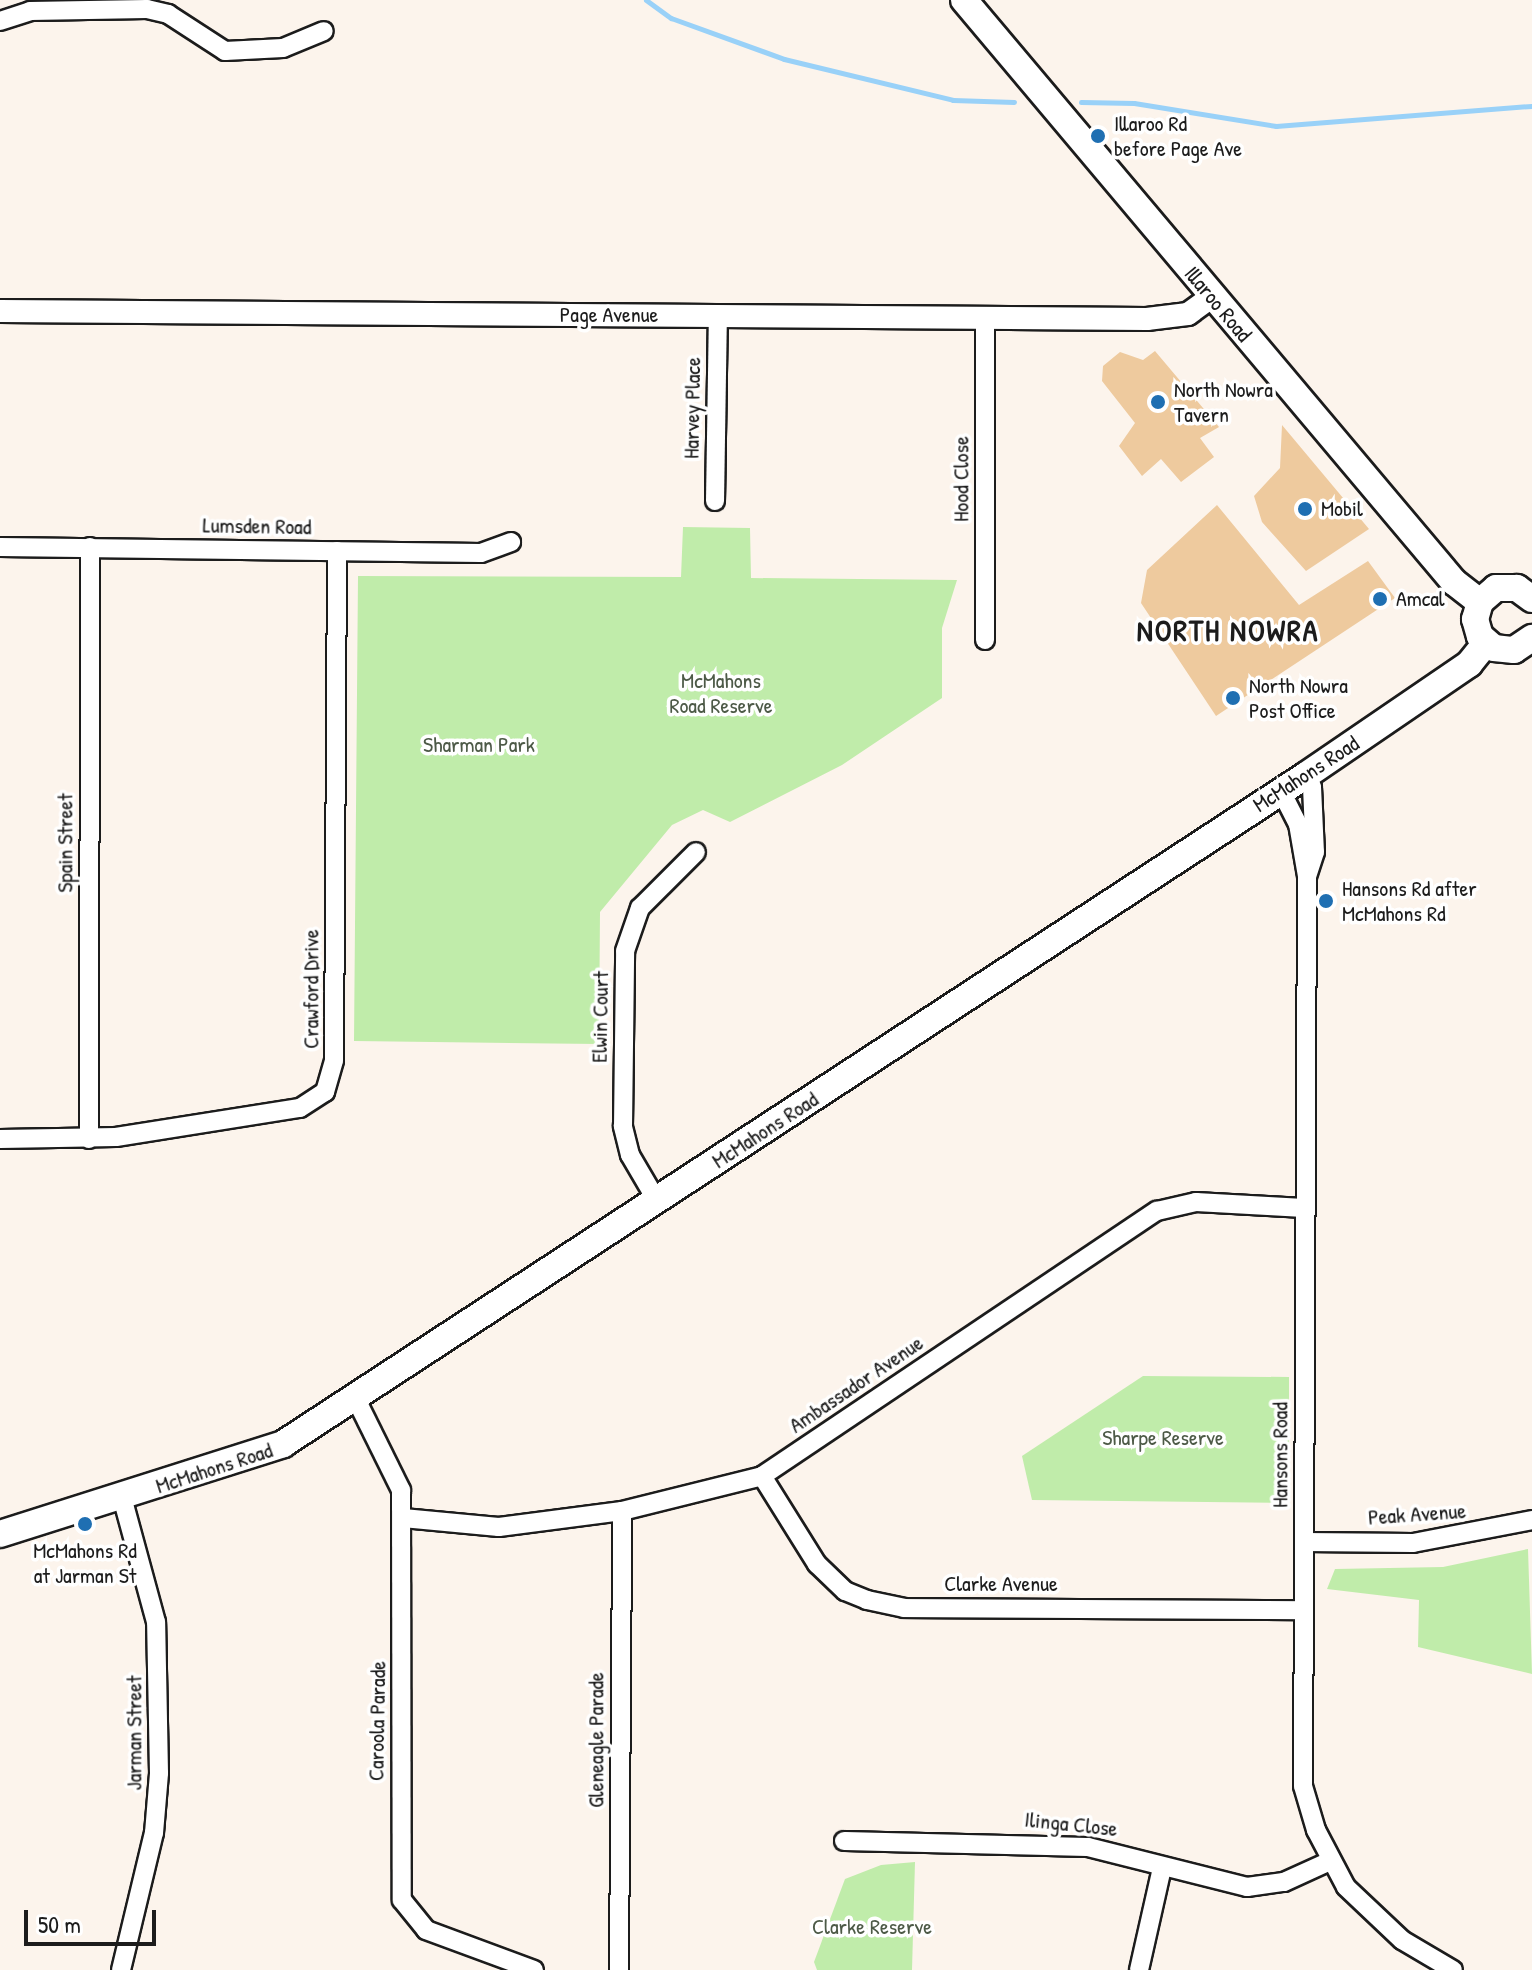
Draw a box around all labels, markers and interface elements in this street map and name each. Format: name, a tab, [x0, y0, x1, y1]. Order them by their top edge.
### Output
place label: Illaroo Rd before Page Ave	[1114, 110, 1242, 162]
marker: Illaroo Rd before Page Ave	[1089, 127, 1107, 145]
street label: Illaroo Road	[1179, 261, 1257, 347]
street label: Page Avenue	[560, 302, 658, 328]
street label: Harvey Place	[678, 357, 706, 459]
place label: North Nowra Tavern	[1174, 376, 1273, 428]
marker: North Nowra Tavern	[1149, 393, 1167, 411]
street label: Hood Close	[948, 436, 974, 522]
place label: Mobil	[1321, 496, 1363, 522]
marker: Mobil	[1296, 500, 1314, 518]
street label: Lumsden Road	[202, 512, 312, 540]
place label: Amcal	[1396, 586, 1445, 612]
marker: Amcal	[1371, 590, 1389, 608]
district label: NORTH NOWRA	[1137, 612, 1319, 648]
park label: McMahons Road Reserve	[669, 667, 773, 718]
place label: North Nowra Post Office	[1249, 672, 1348, 724]
marker: North Nowra Post Office	[1224, 689, 1242, 707]
street label: McMahons Road	[1248, 730, 1364, 818]
park label: Sharman Park	[423, 732, 535, 758]
street label: Spain Street	[52, 793, 78, 893]
place label: Hansons Rd after McMahons Rd	[1342, 875, 1477, 926]
marker: Hansons Rd after McMahons Rd	[1317, 892, 1335, 910]
street label: Crawford Drive	[298, 929, 324, 1049]
street label: Elwin Court	[586, 971, 614, 1063]
street label: McMahons Road	[707, 1086, 823, 1174]
street label: Ambassador Avenue	[784, 1330, 928, 1438]
street label: Hansons Road	[1267, 1402, 1293, 1508]
park label: Sharpe Reserve	[1102, 1425, 1224, 1451]
street label: McMahons Road	[152, 1437, 276, 1499]
street label: Peak Avenue	[1367, 1497, 1467, 1531]
marker: McMahons Rd at Jarman St	[76, 1515, 94, 1533]
place label: McMahons Rd at Jarman St	[33, 1537, 137, 1588]
street label: Clarke Avenue	[944, 1571, 1058, 1597]
street label: Caroola Parade	[363, 1661, 391, 1781]
street label: Gleneagle Parade	[583, 1672, 609, 1808]
street label: Jarman Street	[121, 1675, 147, 1791]
street label: Ilinga Close	[1023, 1806, 1119, 1842]
scale bar	[28, 1894, 160, 1944]
text: 50 m	[38, 1908, 81, 1940]
park label: Clarke Reserve	[812, 1914, 932, 1940]

